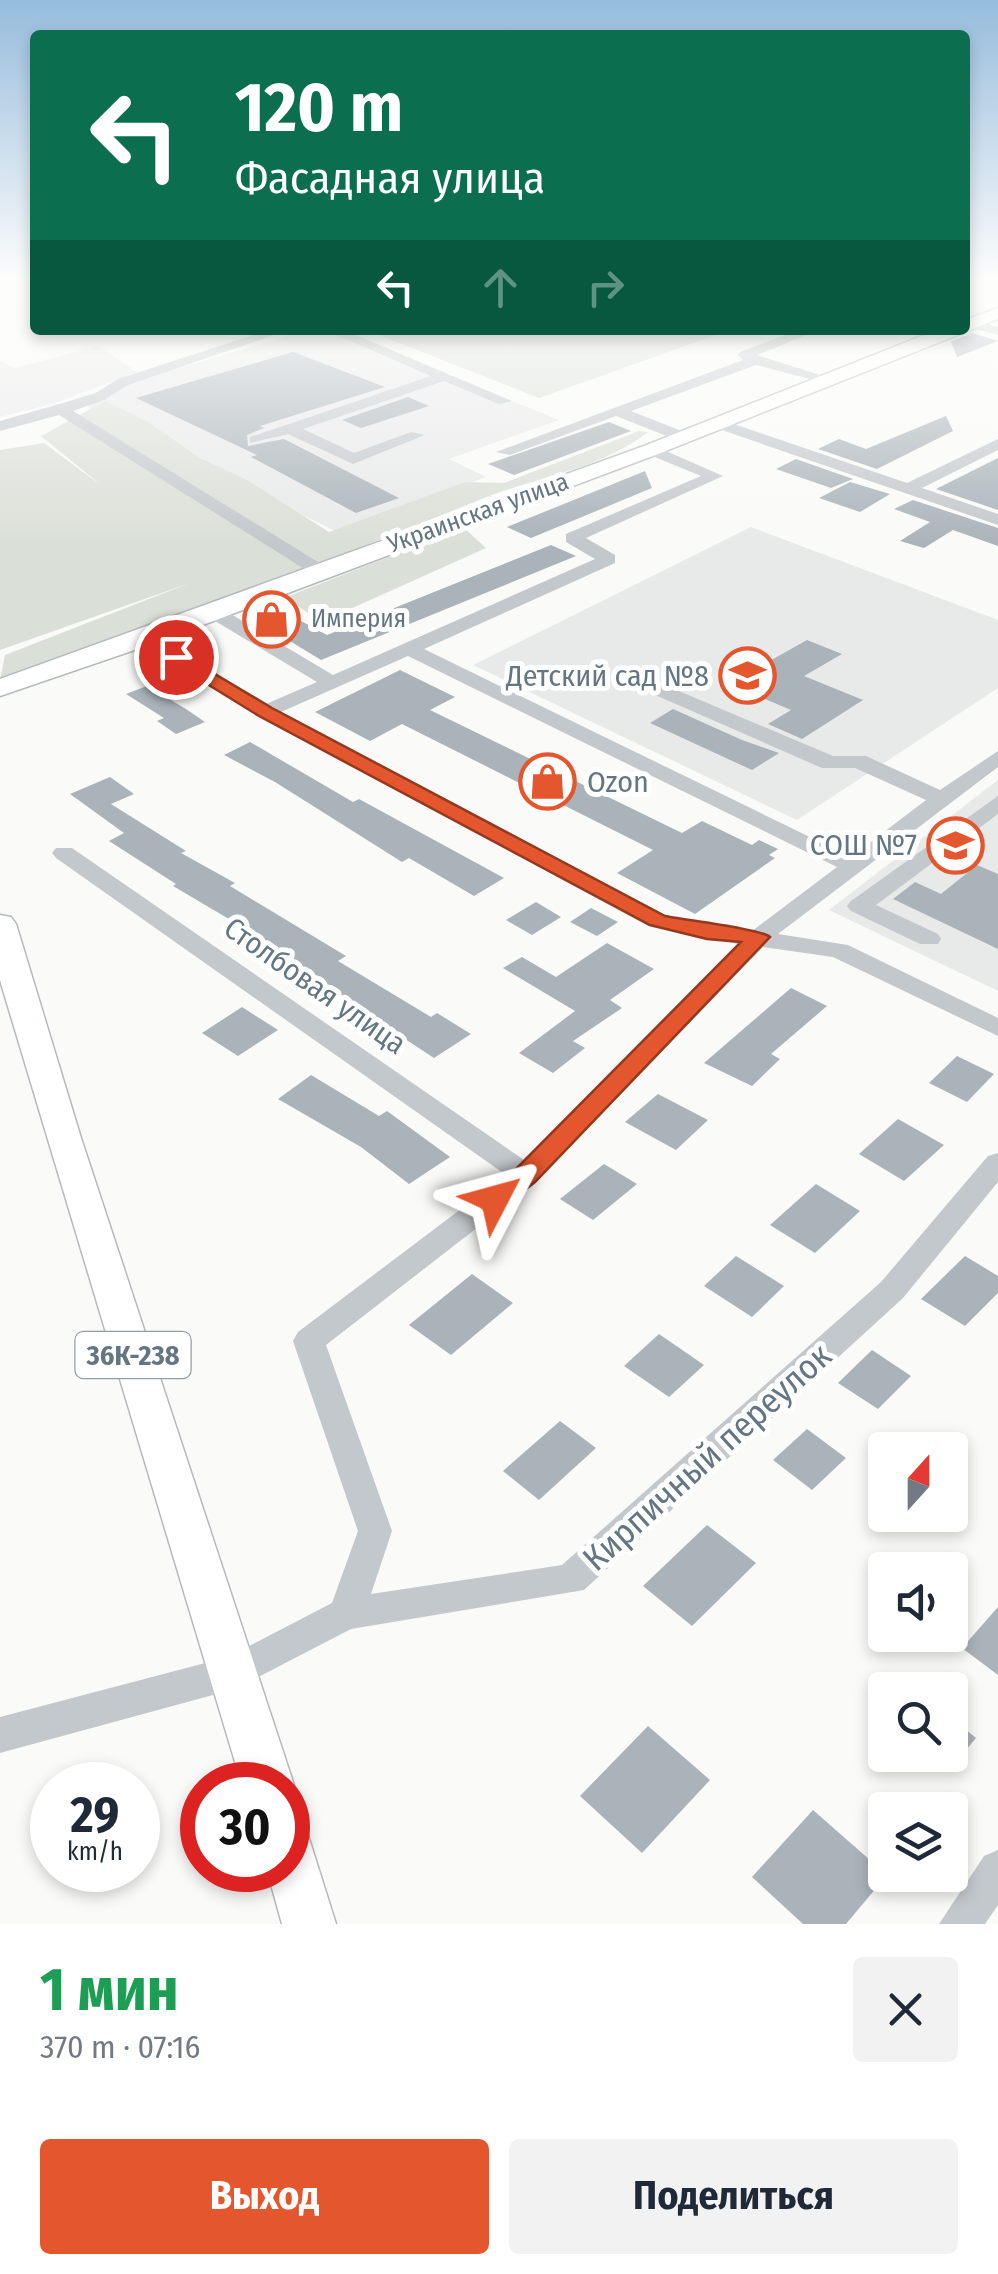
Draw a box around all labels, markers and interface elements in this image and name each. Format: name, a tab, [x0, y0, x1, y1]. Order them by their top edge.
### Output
text: 120 m	[235, 66, 403, 150]
icon: left	[70, 70, 200, 200]
text: Фасадная улица	[235, 151, 545, 205]
icon: left	[368, 260, 423, 315]
icon: ahead	[473, 260, 528, 315]
icon: right	[578, 260, 633, 315]
street label: Украинская улица	[382, 466, 573, 560]
shop icon: Империя	[242, 589, 302, 649]
place label: Империя	[311, 604, 406, 634]
pin	[134, 615, 219, 700]
icon: arrive	[149, 630, 204, 685]
school or university icon: Детский сад №8	[718, 646, 778, 706]
place label: Детский сад №8	[505, 658, 709, 694]
shop icon: Ozon	[518, 752, 578, 812]
place label: Ozon	[587, 764, 649, 800]
school or university icon: СОШ №7	[926, 815, 986, 875]
place label: СОШ №7	[810, 827, 917, 863]
street label: Столбовая улица	[217, 910, 413, 1062]
position arrow	[443, 1147, 547, 1251]
road number: 36К-238	[76, 1332, 190, 1378]
street label: Кирпичный переулок	[574, 1334, 840, 1579]
north arrow	[868, 1432, 968, 1532]
map controls	[868, 1432, 968, 1892]
button: sound	[868, 1552, 968, 1652]
button: search	[868, 1672, 968, 1772]
speed limit sign: 30	[180, 1762, 310, 1892]
text: 29	[71, 1785, 119, 1845]
button: layers	[868, 1792, 968, 1892]
text: km/h	[67, 1837, 123, 1867]
text: 1 мин	[40, 1954, 179, 2026]
button: close	[853, 1957, 958, 2062]
text: 370 m · 07:16	[40, 2028, 200, 2066]
button: Выход	[40, 2139, 489, 2254]
button: Поделиться	[509, 2139, 958, 2254]

